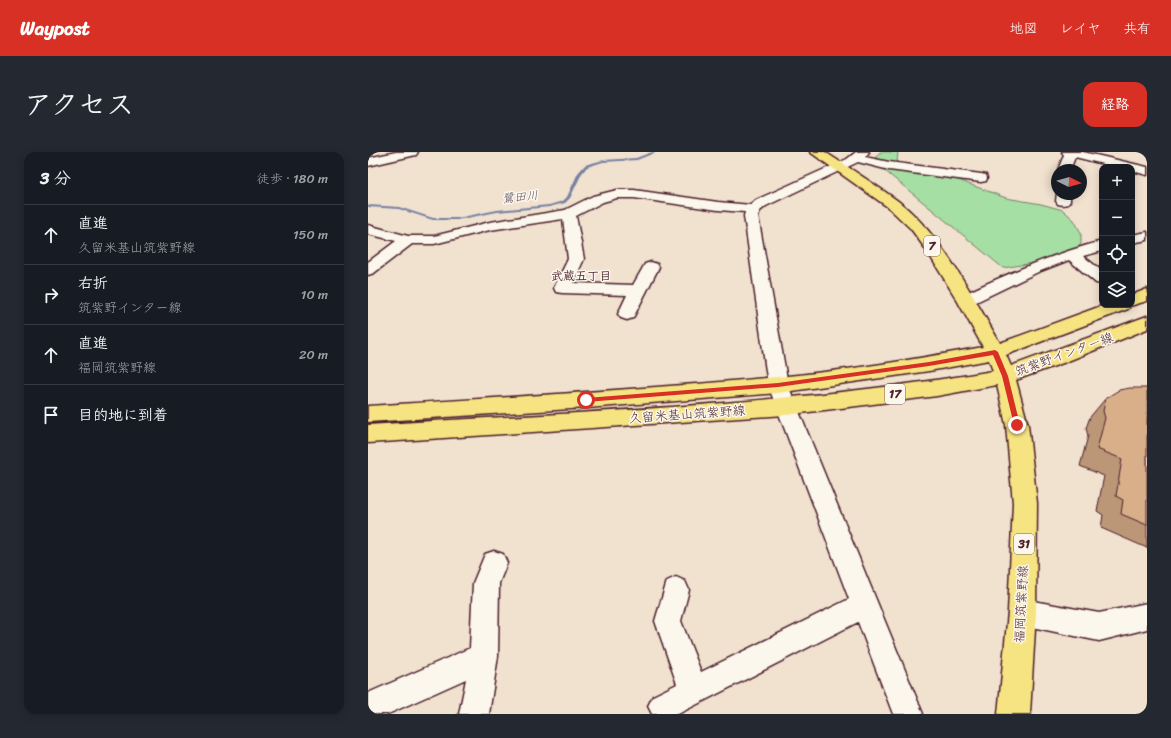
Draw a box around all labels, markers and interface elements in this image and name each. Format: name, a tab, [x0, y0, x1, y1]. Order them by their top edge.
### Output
text: Waypost	[20, 12, 90, 45]
text: 地図	[1010, 16, 1038, 41]
text: レイヤ	[1060, 16, 1101, 41]
text: 共有	[1123, 16, 1151, 41]
text: アクセス	[24, 80, 134, 129]
button: 経路	[1083, 82, 1147, 127]
text: 3 分	[40, 163, 71, 193]
north arrow	[1051, 164, 1087, 200]
map controls	[1099, 164, 1135, 308]
button: +	[1099, 164, 1135, 200]
text: 徒歩 · 180 m	[257, 167, 328, 190]
water label: 鷺田川	[501, 184, 539, 210]
button: −	[1099, 200, 1135, 236]
text: 直進	[78, 210, 108, 236]
text: 150 m	[293, 223, 328, 246]
icon: ahead	[40, 224, 62, 246]
text: 久留米基山筑紫野線	[78, 236, 195, 259]
road number: 7	[924, 236, 940, 256]
button: locate	[1099, 236, 1135, 272]
district label: 武蔵五丁目	[551, 265, 611, 287]
text: 右折	[78, 270, 108, 296]
button: layers	[1099, 272, 1135, 308]
text: 10 m	[301, 283, 328, 306]
icon: right	[40, 284, 62, 306]
text: 筑紫野インター線	[78, 296, 181, 319]
street label: 筑紫野インター線	[1011, 325, 1117, 383]
text: 直進	[78, 330, 108, 356]
text: 20 m	[299, 343, 328, 366]
icon: ahead	[40, 344, 62, 366]
text: 福岡筑紫野線	[78, 356, 156, 379]
road number: 17	[885, 384, 905, 404]
route start	[577, 391, 595, 409]
street label: 久留米基山筑紫野線	[628, 398, 747, 430]
text: 目的地に到着	[78, 402, 168, 428]
icon: arrive	[40, 404, 62, 426]
route end	[1008, 416, 1026, 434]
road number: 31	[1014, 534, 1034, 554]
street label: 福岡筑紫野線	[1007, 563, 1035, 644]

